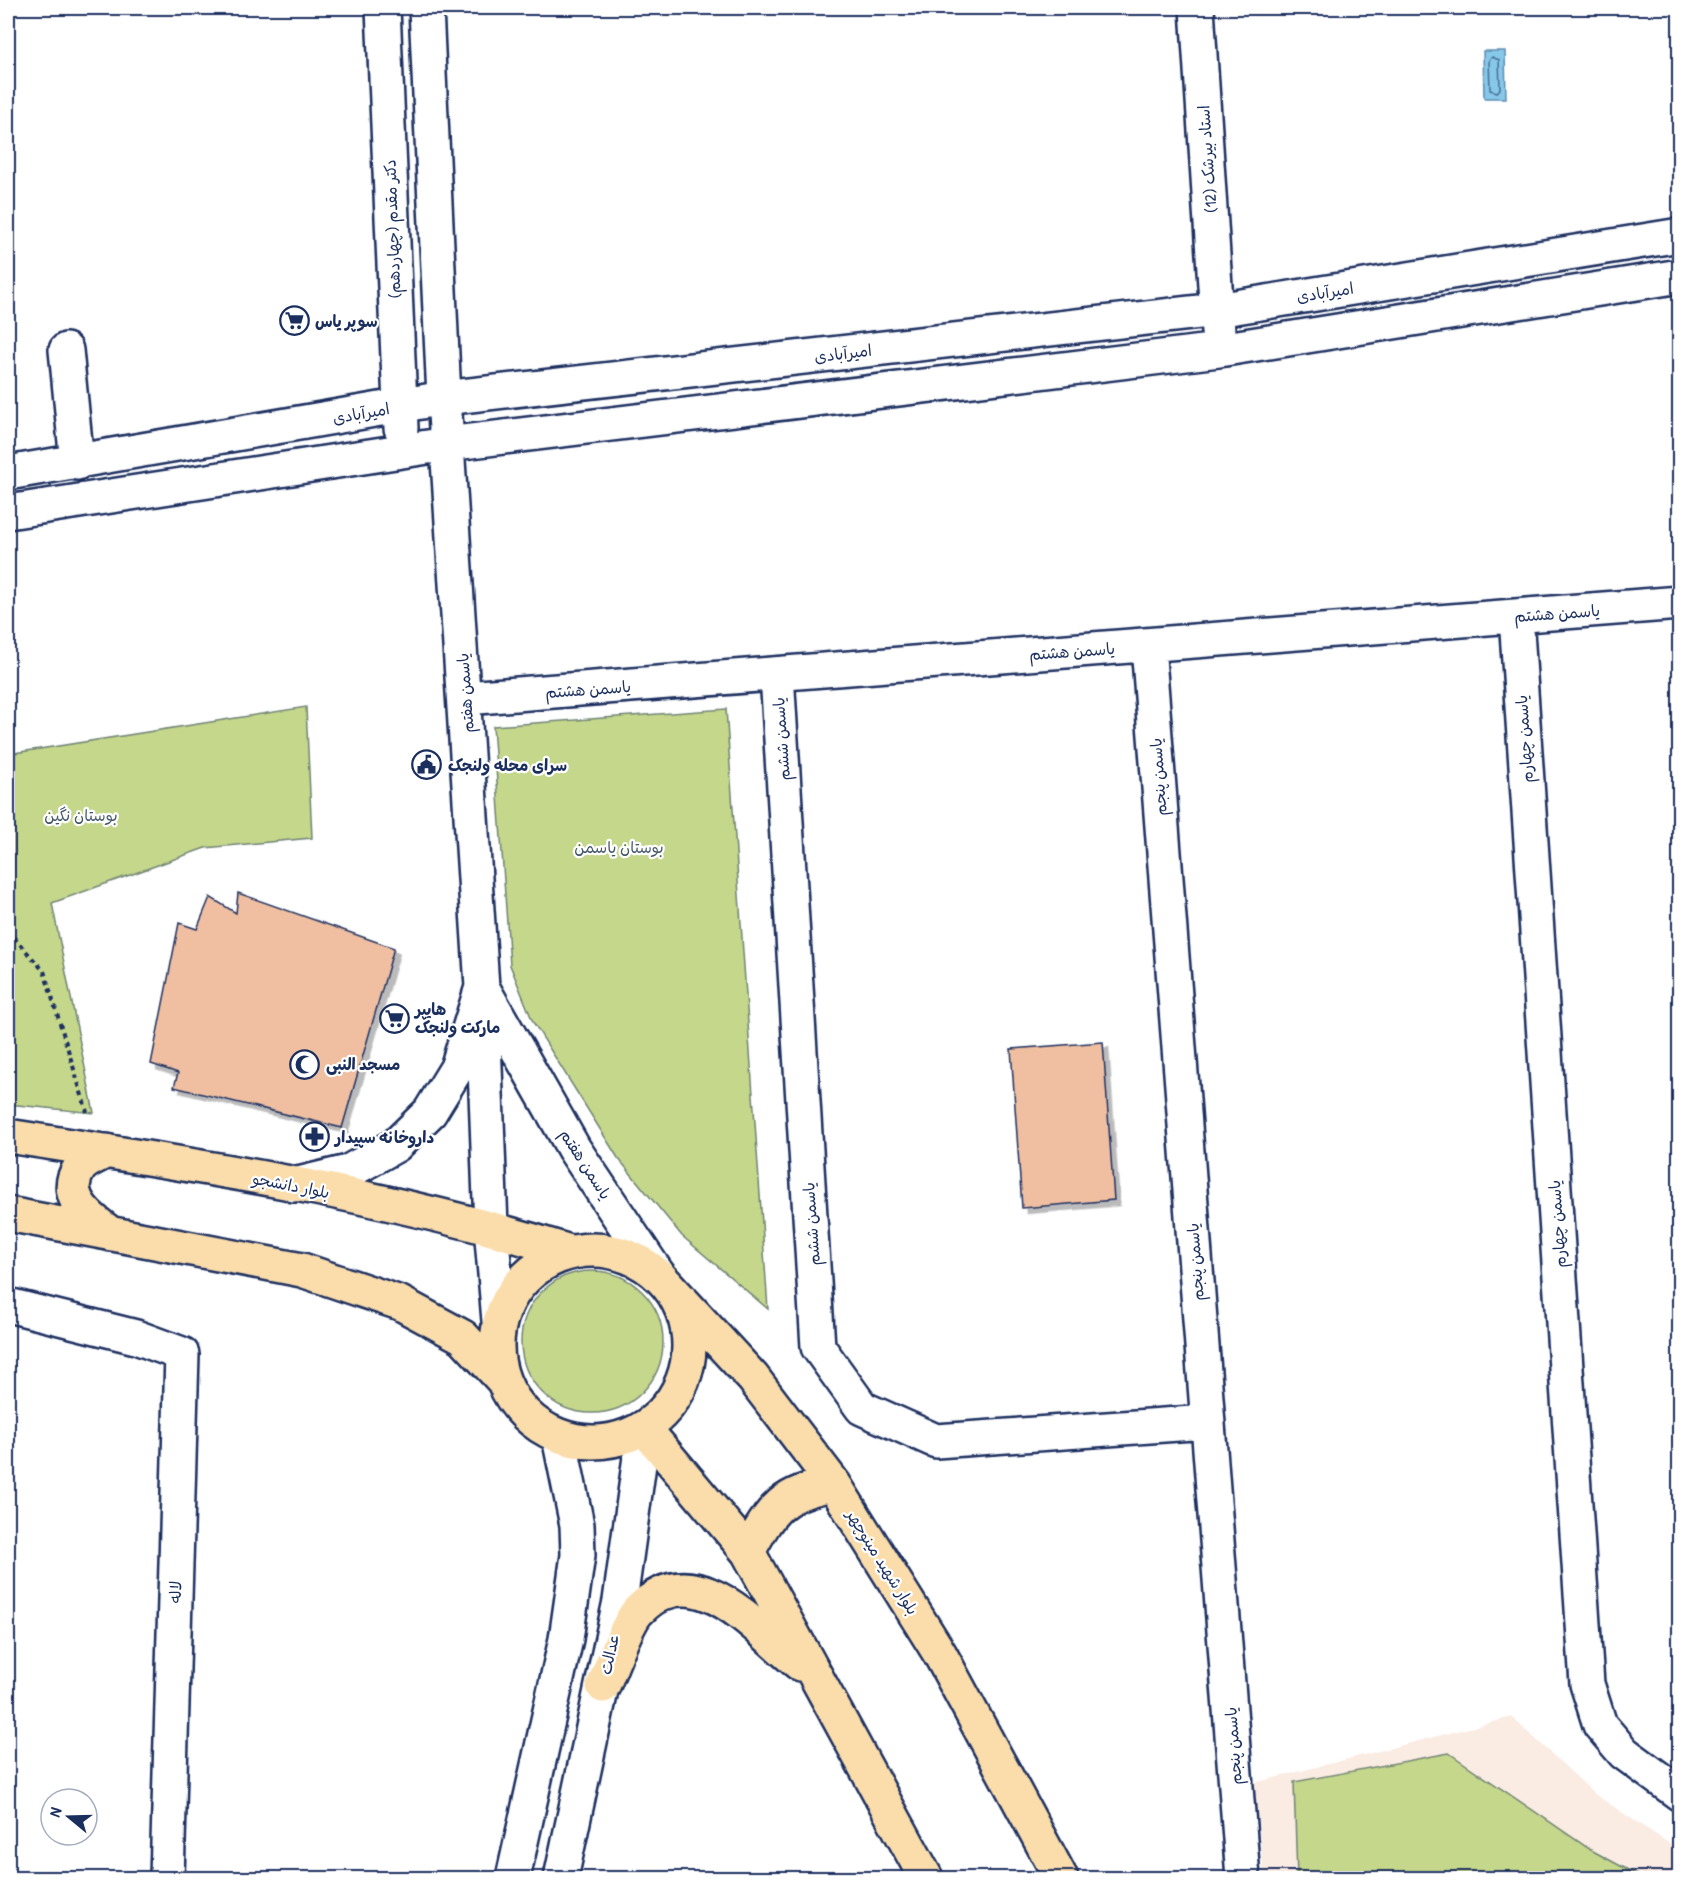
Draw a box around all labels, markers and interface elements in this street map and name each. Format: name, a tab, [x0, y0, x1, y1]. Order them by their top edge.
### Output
street label: استاد بیرشک (12)	[1192, 104, 1222, 214]
street label: دکتر مقدم (چهاردهم)	[379, 159, 407, 299]
street label: امیرآبادی	[1295, 277, 1355, 307]
supermarket icon: سوپر یاس	[278, 305, 310, 337]
place label: سوپر یاس	[315, 310, 378, 332]
street label: امیرآبادی	[813, 339, 873, 367]
street label: امیرآبادی	[331, 397, 391, 429]
street label: یاسمن هشتم	[1513, 599, 1601, 629]
street label: یاسمن هشتم	[1028, 637, 1116, 667]
street label: یاسمن هفتم	[451, 652, 481, 734]
street label: یاسمن هشتم	[544, 675, 632, 705]
street label: یاسمن چهارم	[1510, 694, 1540, 784]
street label: یاسمن ششم	[767, 696, 797, 781]
street label: یاسمن پنجم	[1144, 737, 1174, 817]
public building icon: سرای محله ولنجک	[411, 749, 443, 781]
place label: سرای محله ولنجک	[448, 754, 567, 776]
park label: بوستان نگین	[44, 804, 118, 826]
park label: بوستان یاسمن	[574, 836, 664, 858]
place label: هایپر مارکت ولنجک	[413, 998, 500, 1038]
supermarket icon: هایپر مارکت ولنجک	[378, 1002, 410, 1034]
mosque icon: مسجد النبی	[289, 1048, 321, 1080]
place label: مسجد النبی	[326, 1053, 400, 1075]
pharmacy icon: داروخانه سپیدار	[298, 1121, 330, 1153]
street label: یاسمن هفتم	[553, 1124, 617, 1205]
place label: داروخانه سپیدار	[333, 1126, 434, 1149]
street label: بلوار دانشجو	[250, 1167, 332, 1203]
street label: یاسمن چهارم	[1543, 1179, 1573, 1269]
street label: یاسمن ششم	[797, 1181, 827, 1266]
street label: یاسمن پنجم	[1181, 1222, 1211, 1302]
street label: بلوار شهید مینوچهر	[841, 1504, 924, 1619]
street label: لاله	[164, 1580, 186, 1604]
street label: عدالت	[594, 1632, 624, 1676]
street label: یاسمن پنجم	[1219, 1706, 1249, 1786]
north arrow	[39, 1787, 99, 1847]
text: N	[43, 1804, 67, 1820]

